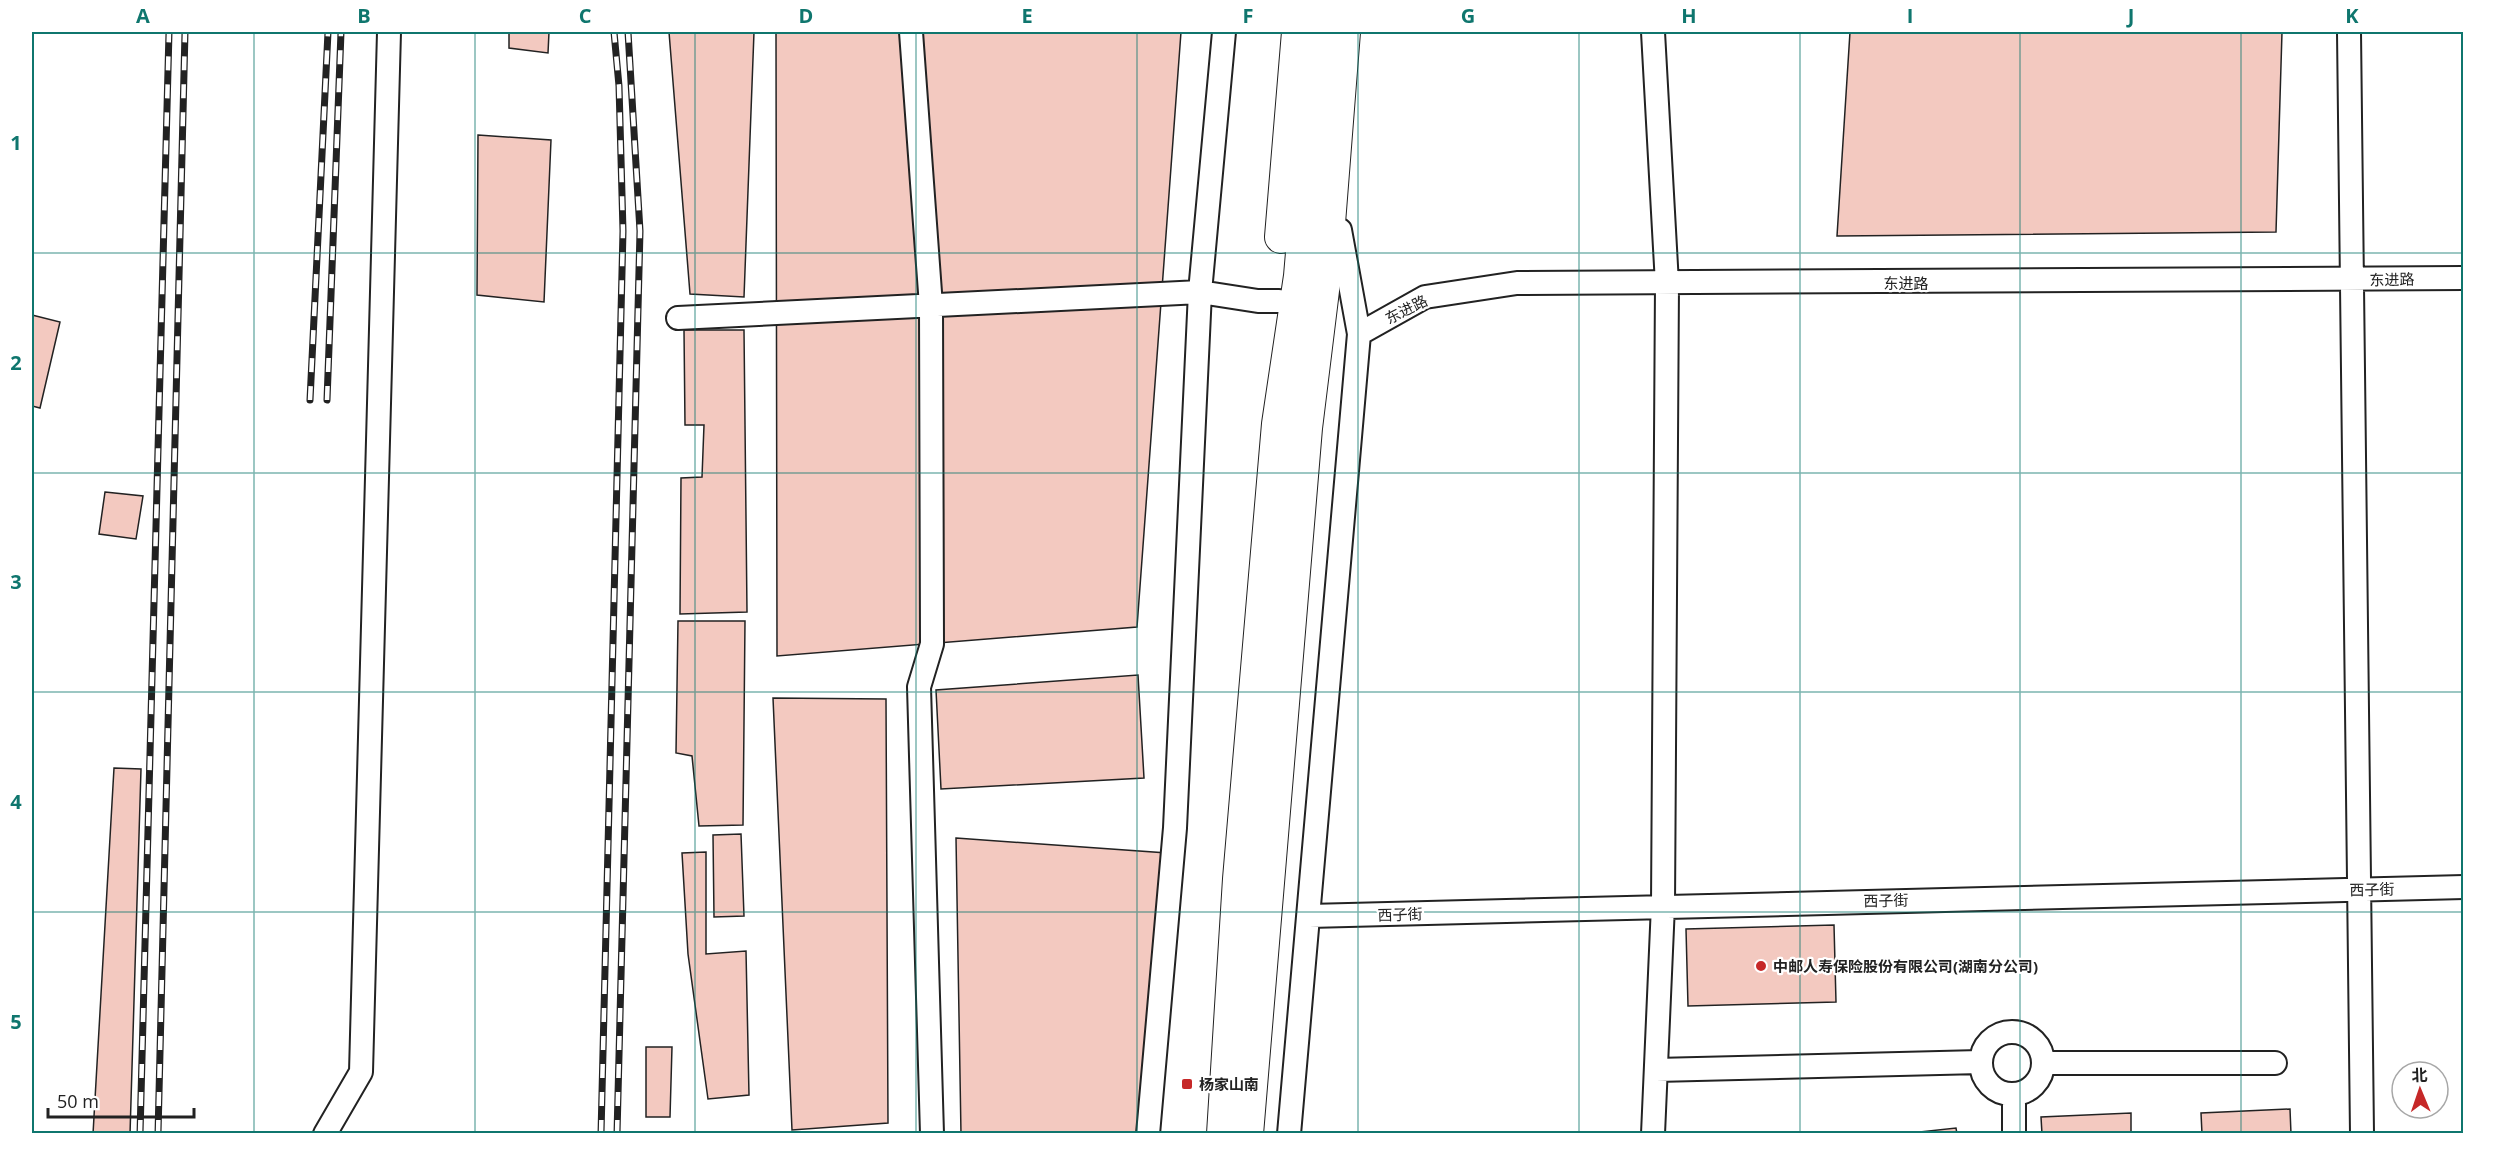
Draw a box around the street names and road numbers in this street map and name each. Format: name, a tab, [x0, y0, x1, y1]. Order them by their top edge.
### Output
street label: 东进路	[2369, 269, 2415, 289]
street label: 东进路	[1883, 273, 1929, 293]
street label: 东进路	[1381, 290, 1431, 328]
street label: 西子街	[2349, 879, 2395, 899]
street label: 西子街	[1863, 890, 1909, 910]
street label: 西子街	[1377, 903, 1423, 925]

